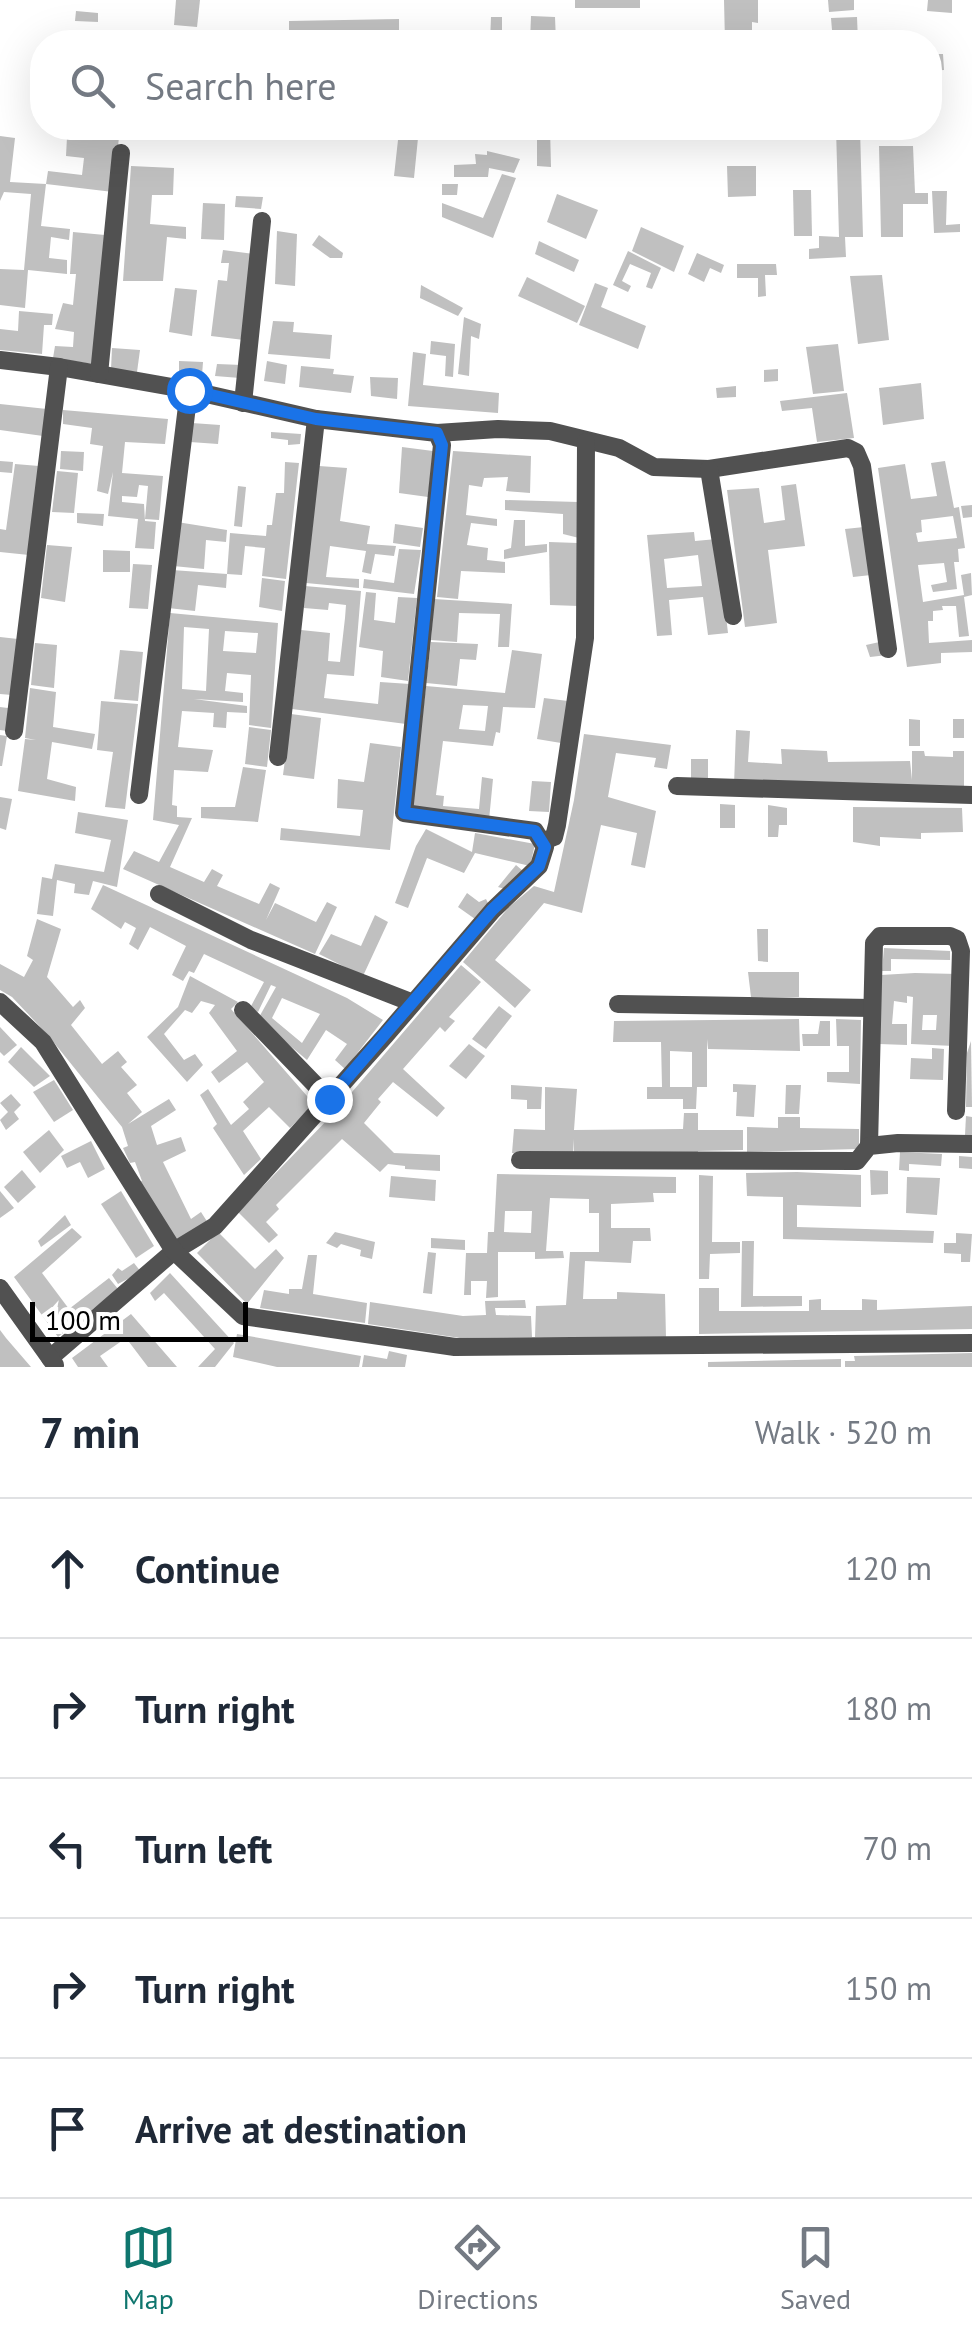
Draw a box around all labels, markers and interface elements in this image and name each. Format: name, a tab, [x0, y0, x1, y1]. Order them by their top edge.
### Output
search box	[30, 30, 942, 140]
icon: search	[65, 58, 120, 113]
text: Search here	[145, 61, 337, 110]
route start	[167, 368, 213, 414]
route end	[307, 1077, 353, 1123]
scale bar	[30, 1297, 248, 1342]
text: 100 m	[45, 1301, 121, 1338]
text: 7 min	[40, 1405, 140, 1460]
text: Walk · 520 m	[755, 1411, 932, 1453]
icon: ahead	[40, 1541, 95, 1596]
text: Continue	[135, 1544, 280, 1593]
text: 120 m	[845, 1547, 932, 1589]
icon: right	[40, 1681, 95, 1736]
text: Turn right	[135, 1684, 295, 1733]
text: 180 m	[845, 1687, 932, 1729]
icon: left	[40, 1821, 95, 1876]
text: Turn left	[135, 1824, 272, 1873]
text: 70 m	[863, 1827, 932, 1869]
icon: right	[40, 1961, 95, 2016]
text: Turn right	[135, 1964, 295, 2013]
text: 150 m	[845, 1967, 932, 2009]
icon: arrive	[40, 2101, 95, 2156]
text: Arrive at destination	[135, 2104, 467, 2153]
tab: Map	[121, 2220, 176, 2317]
tab: Directions	[417, 2220, 538, 2317]
tab: Saved	[780, 2220, 851, 2317]

